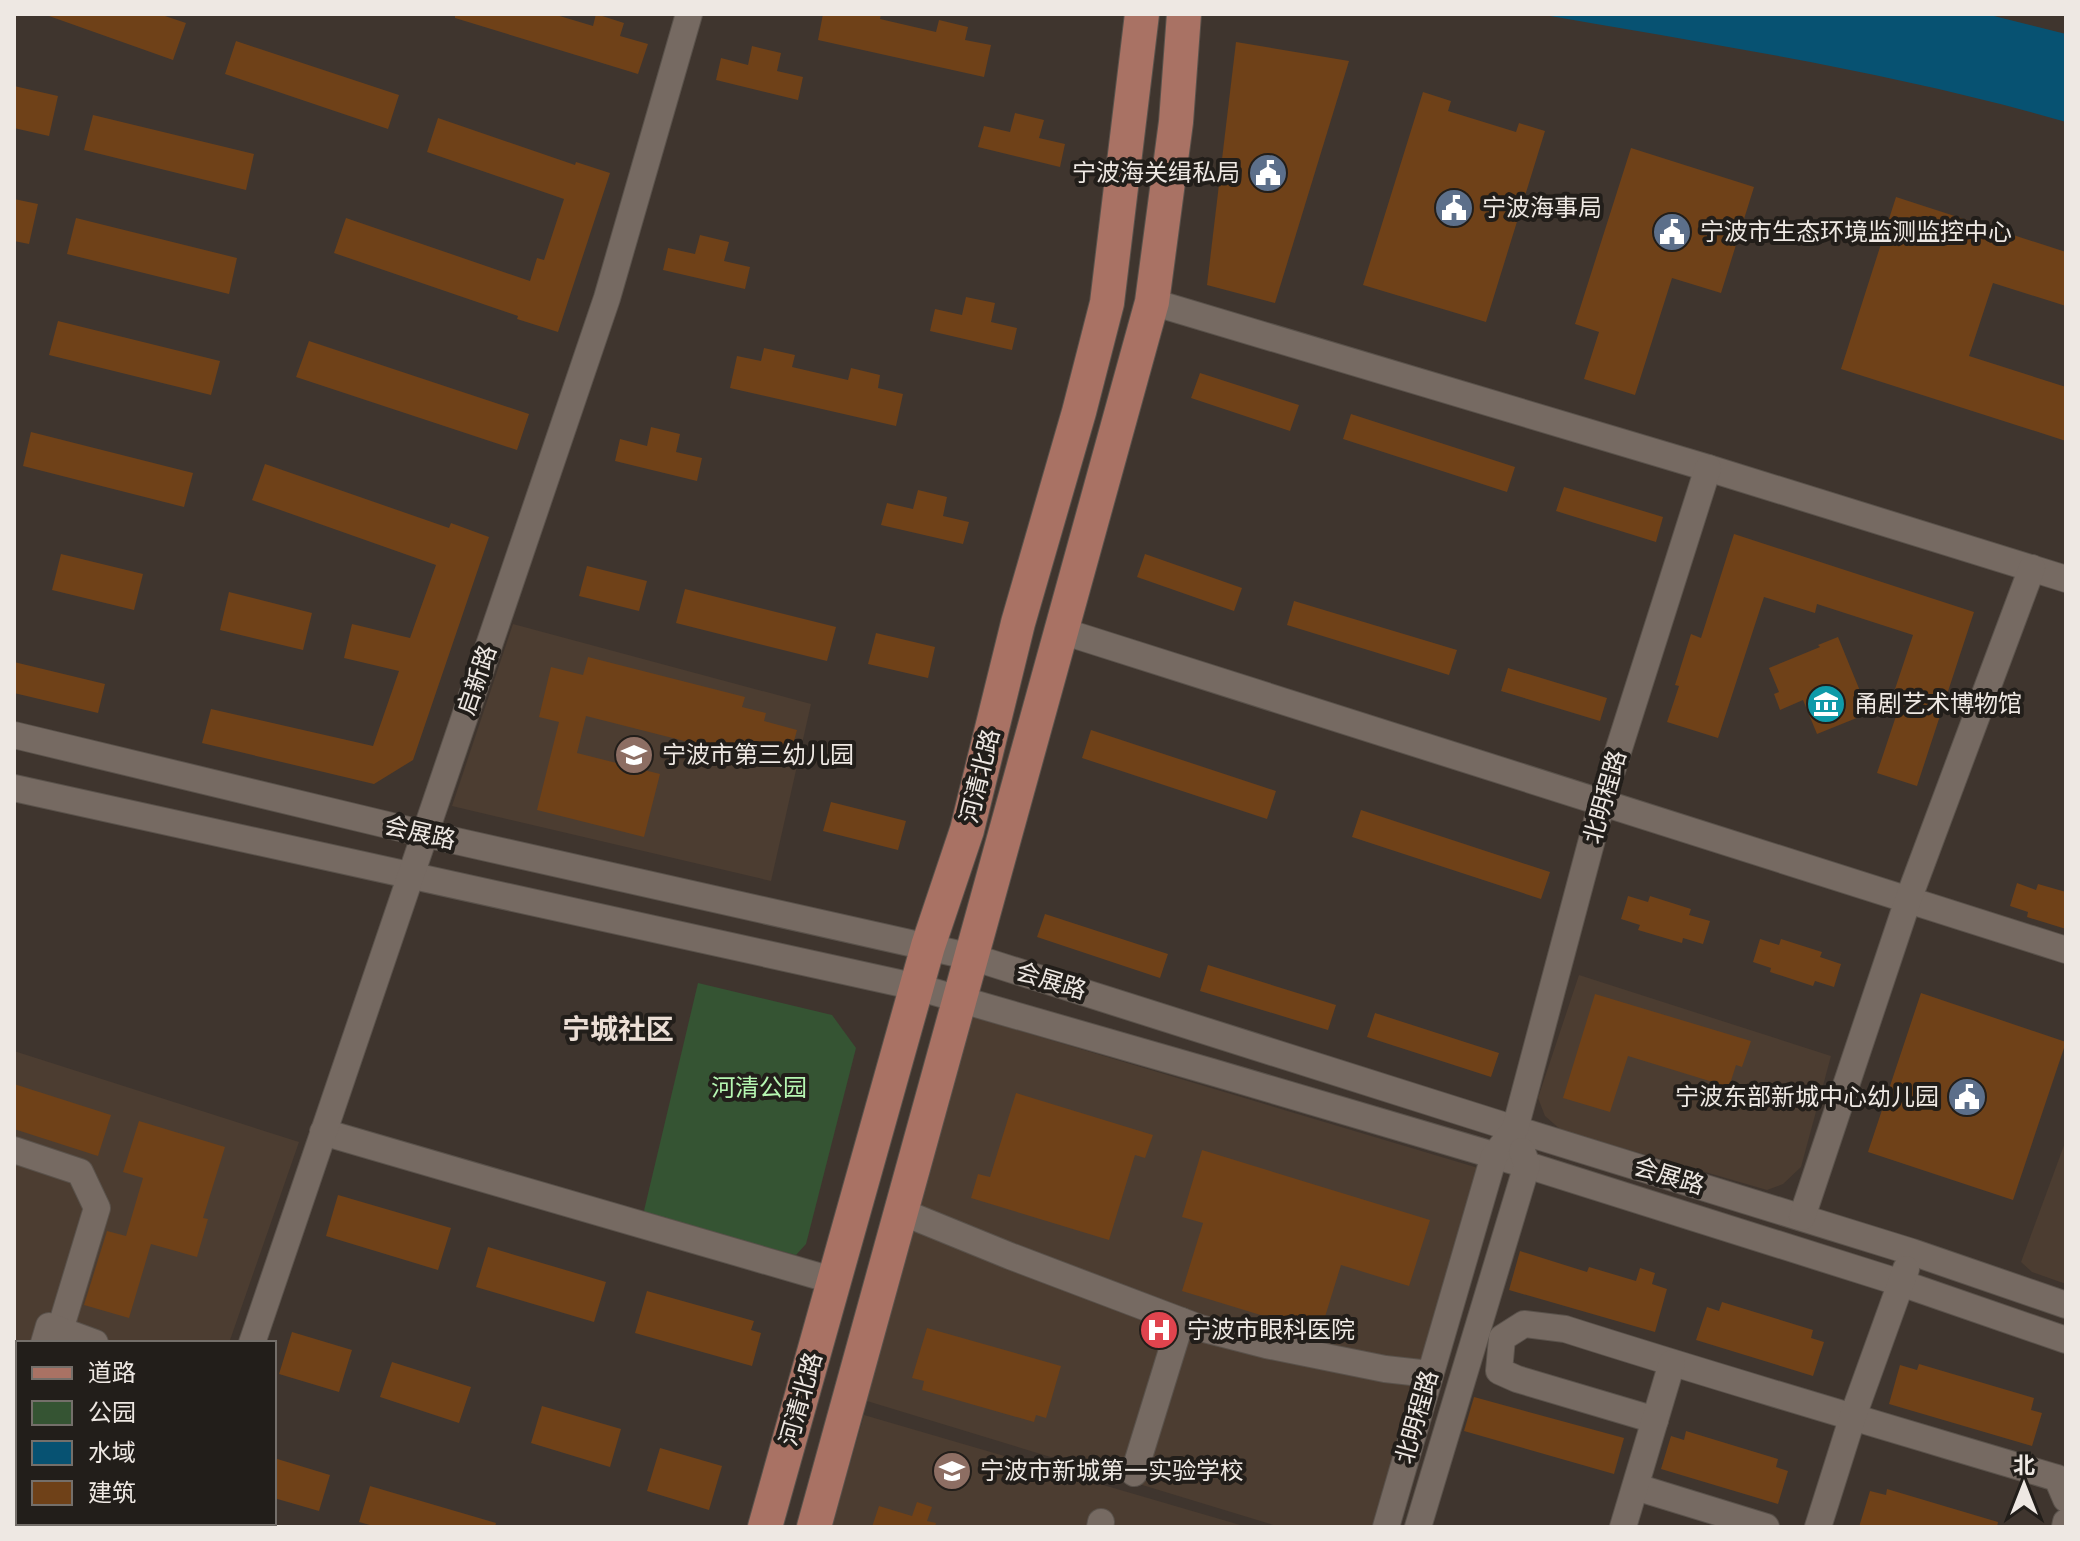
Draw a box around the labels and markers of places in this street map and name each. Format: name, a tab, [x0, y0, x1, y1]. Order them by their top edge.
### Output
public building icon: 宁波海关缉私局	[1247, 152, 1289, 194]
place label: 宁波海关缉私局	[1072, 159, 1240, 187]
public building icon: 宁波海事局	[1433, 187, 1475, 229]
place label: 宁波海事局	[1482, 194, 1602, 222]
public building icon: 宁波市生态环境监测监控中心	[1651, 211, 1693, 253]
place label: 宁波市生态环境监测监控中心	[1700, 218, 2012, 246]
museum icon: 甬剧艺术博物馆	[1805, 683, 1847, 725]
place label: 甬剧艺术博物馆	[1854, 690, 2022, 718]
school or university icon: 宁波市第三幼儿园	[613, 734, 655, 776]
place label: 宁波市第三幼儿园	[662, 741, 854, 769]
public building icon: 宁波东部新城中心幼儿园	[1946, 1076, 1988, 1118]
place label: 宁波东部新城中心幼儿园	[1675, 1083, 1939, 1111]
hospital icon: 宁波市眼科医院	[1138, 1309, 1180, 1351]
place label: 宁波市眼科医院	[1187, 1316, 1355, 1344]
school or university icon: 宁波市新城第一实验学校	[931, 1450, 973, 1492]
place label: 宁波市新城第一实验学校	[980, 1457, 1244, 1485]

